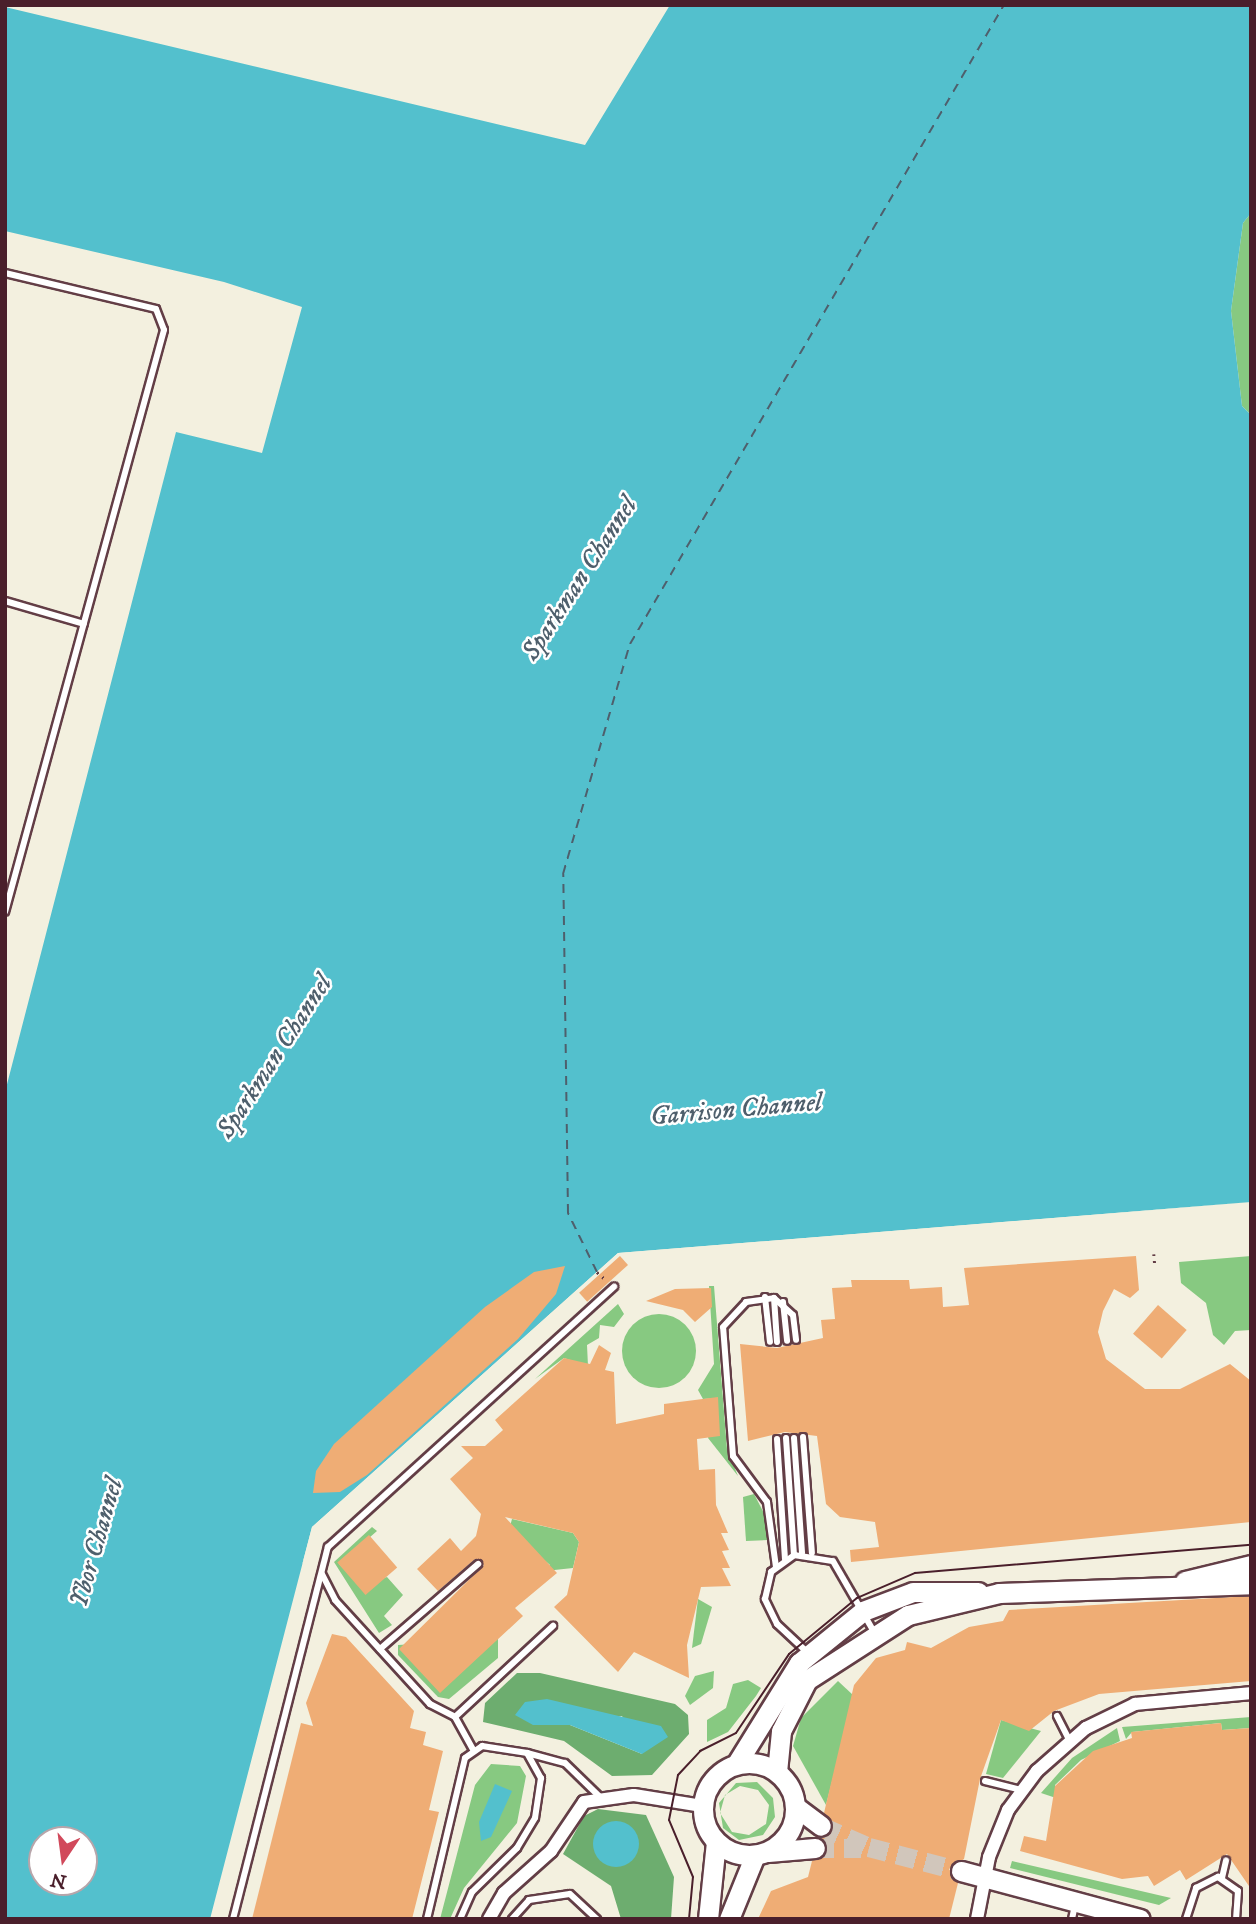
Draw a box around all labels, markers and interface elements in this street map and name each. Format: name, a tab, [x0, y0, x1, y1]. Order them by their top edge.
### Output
water label: Sparkman Channel	[516, 491, 644, 667]
water label: Sparkman Channel	[211, 969, 339, 1145]
water label: Garrison Channel	[649, 1087, 823, 1133]
water label: Ybor Channel	[64, 1475, 130, 1611]
north arrow	[28, 1826, 98, 1896]
text: N	[48, 1867, 69, 1893]

